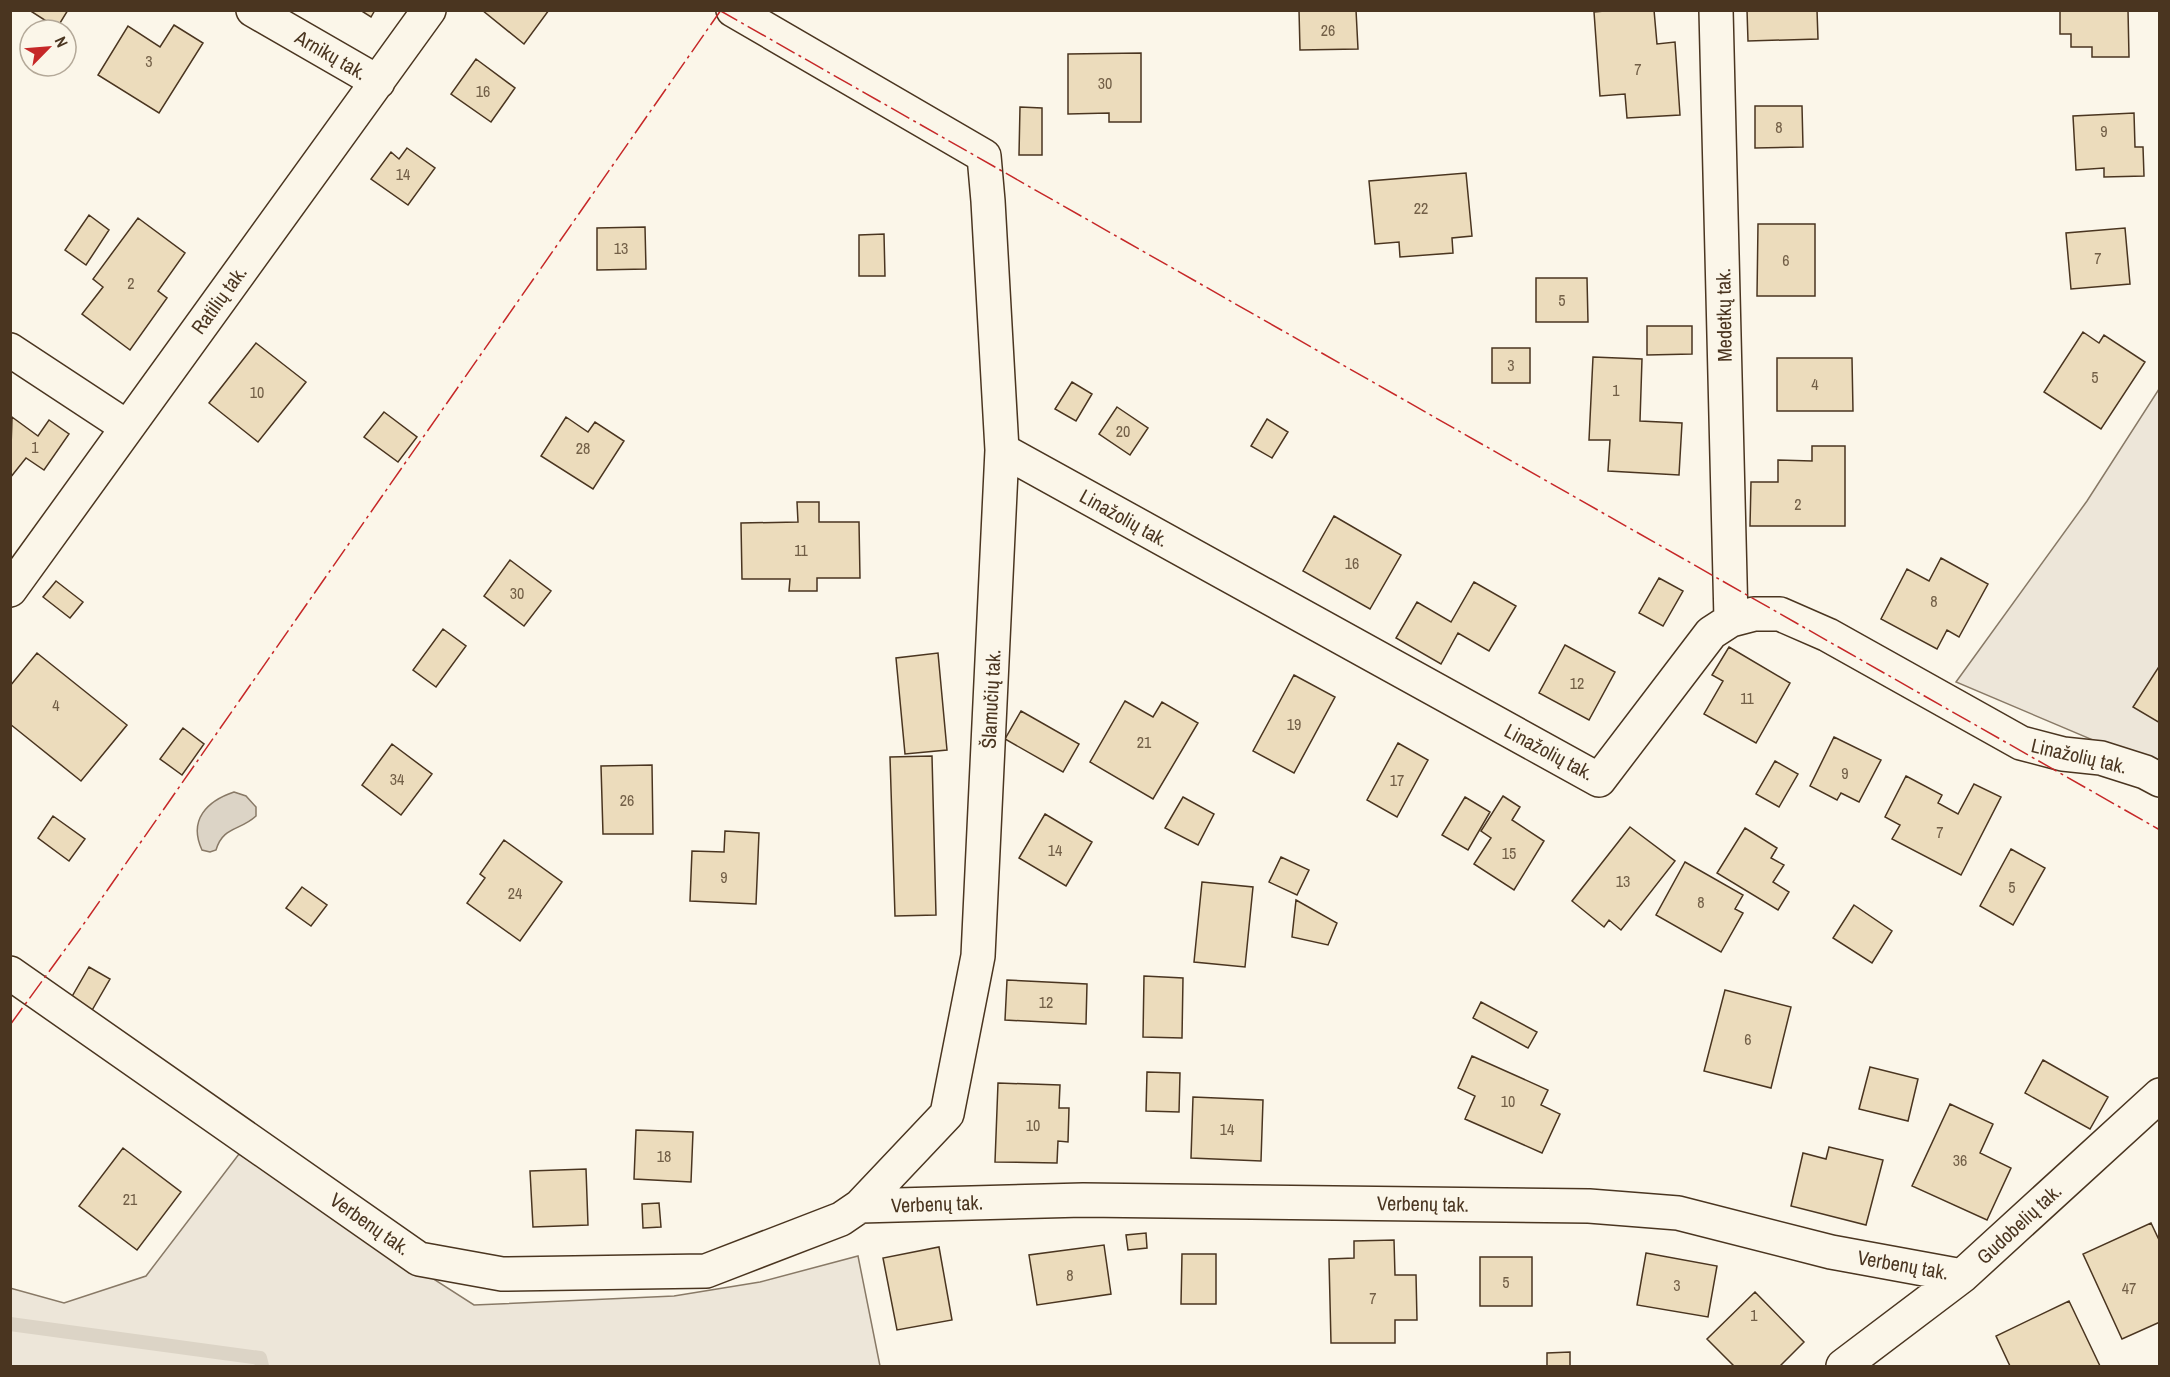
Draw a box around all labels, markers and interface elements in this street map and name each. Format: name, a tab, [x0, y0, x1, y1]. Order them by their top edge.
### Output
north arrow	[18, 18, 78, 78]
house number: 26	[1321, 19, 1335, 41]
street label: Arnikų tak.	[290, 23, 372, 86]
text: N	[50, 33, 74, 51]
house number: 3	[145, 50, 153, 72]
house number: 7	[1634, 58, 1642, 80]
house number: 30	[1098, 72, 1112, 94]
house number: 16	[476, 80, 490, 102]
house number: 8	[1775, 116, 1783, 138]
house number: 9	[2100, 120, 2108, 142]
house number: 14	[396, 163, 410, 185]
house number: 22	[1414, 197, 1428, 219]
house number: 13	[614, 237, 628, 259]
house number: 7	[2094, 247, 2102, 269]
house number: 6	[1782, 249, 1790, 271]
street label: Ratilių tak.	[185, 260, 253, 339]
street label: Medetkų tak.	[1709, 268, 1738, 362]
house number: 2	[127, 272, 135, 294]
house number: 5	[1558, 289, 1566, 311]
house number: 3	[1507, 354, 1515, 376]
house number: 5	[2091, 366, 2099, 388]
house number: 4	[1811, 373, 1819, 395]
house number: 1	[1612, 379, 1620, 401]
house number: 10	[250, 381, 264, 403]
house number: 20	[1116, 420, 1130, 442]
house number: 1	[31, 436, 39, 458]
house number: 28	[576, 437, 590, 459]
street label: Linažolių tak.	[1075, 482, 1173, 553]
house number: 2	[1794, 493, 1802, 515]
house number: 11	[794, 539, 809, 561]
house number: 16	[1345, 552, 1359, 574]
house number: 30	[510, 582, 524, 604]
house number: 8	[1930, 590, 1938, 612]
street label: Šlamučių tak.	[974, 649, 1007, 749]
house number: 12	[1570, 672, 1584, 694]
house number: 11	[1740, 687, 1755, 709]
house number: 4	[52, 694, 60, 716]
house number: 19	[1287, 713, 1301, 735]
street label: Linažolių tak.	[1500, 717, 1599, 786]
house number: 21	[1137, 731, 1152, 753]
street label: Linažolių tak.	[2029, 731, 2130, 780]
house number: 9	[1841, 762, 1849, 784]
house number: 34	[390, 768, 404, 790]
house number: 17	[1390, 769, 1404, 791]
house number: 26	[620, 789, 634, 811]
house number: 7	[1936, 821, 1944, 843]
house number: 14	[1048, 839, 1062, 861]
house number: 15	[1502, 842, 1516, 864]
house number: 9	[720, 866, 728, 888]
house number: 13	[1616, 870, 1630, 892]
house number: 5	[2008, 876, 2016, 898]
house number: 24	[508, 882, 522, 904]
house number: 8	[1697, 891, 1705, 913]
house number: 12	[1039, 991, 1053, 1013]
house number: 6	[1744, 1028, 1752, 1050]
house number: 10	[1501, 1090, 1515, 1112]
house number: 10	[1026, 1114, 1040, 1136]
house number: 14	[1220, 1118, 1234, 1140]
house number: 18	[657, 1145, 671, 1167]
house number: 36	[1953, 1149, 1967, 1171]
street label: Gudobelių tak.	[1970, 1177, 2067, 1270]
street label: Verbenų tak.	[325, 1186, 416, 1261]
house number: 21	[123, 1188, 138, 1210]
street label: Verbenų tak.	[890, 1188, 983, 1219]
street label: Verbenų tak.	[1377, 1189, 1469, 1218]
street label: Verbenų tak.	[1855, 1243, 1951, 1286]
house number: 8	[1066, 1264, 1074, 1286]
house number: 5	[1502, 1271, 1510, 1293]
house number: 3	[1673, 1274, 1681, 1296]
house number: 47	[2122, 1277, 2136, 1299]
house number: 7	[1369, 1287, 1377, 1309]
house number: 1	[1750, 1304, 1758, 1326]

